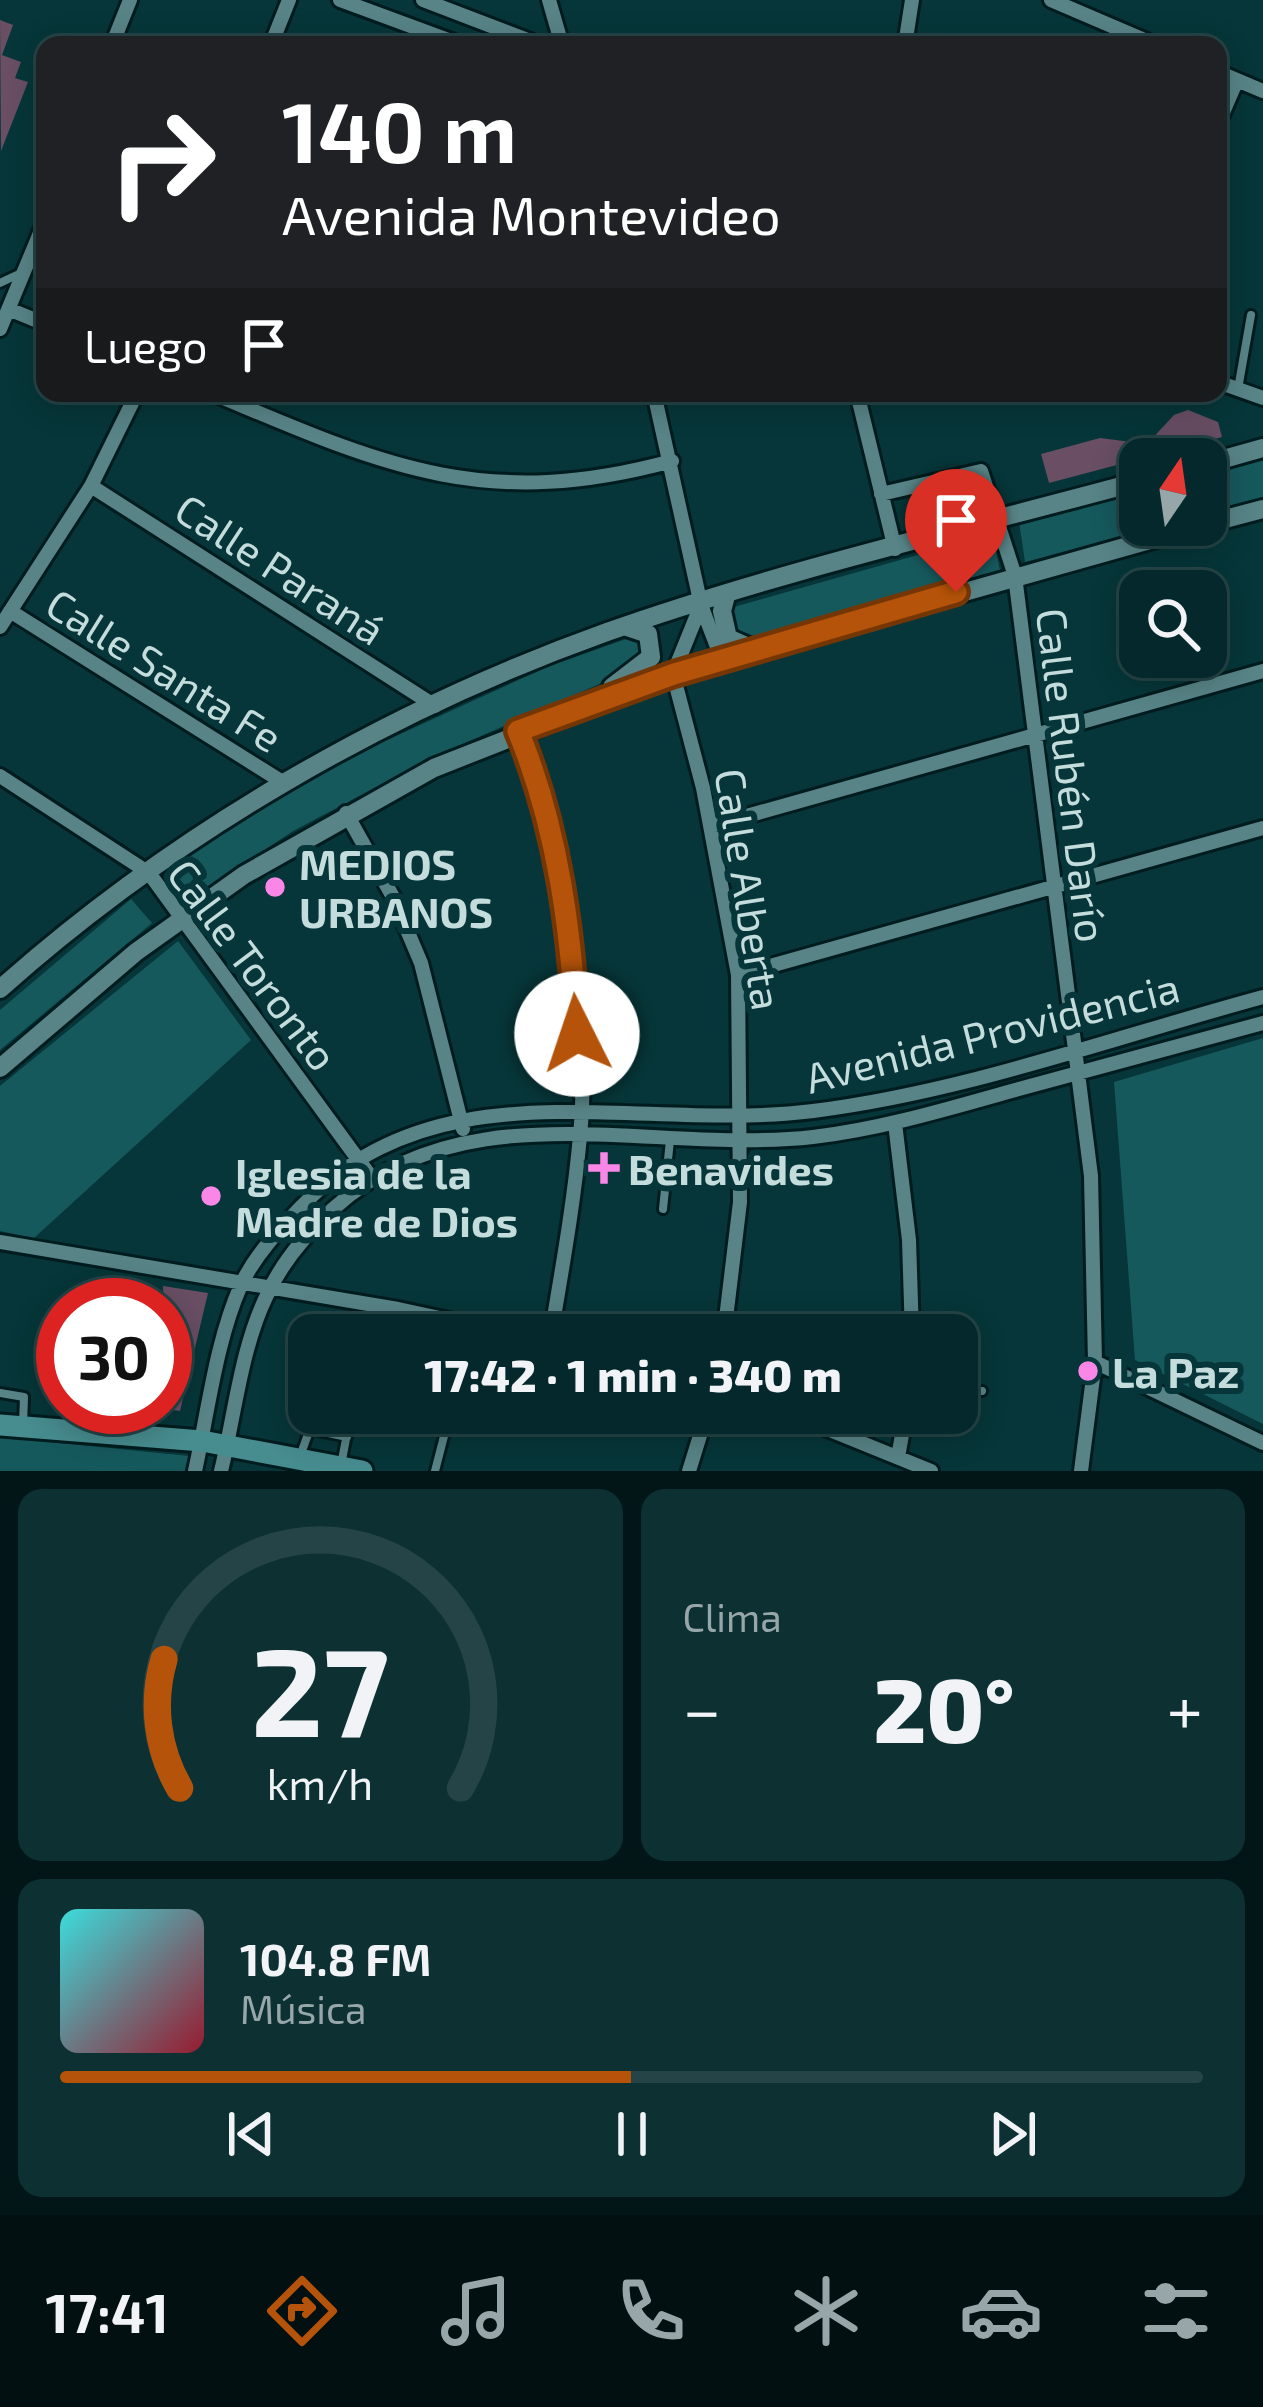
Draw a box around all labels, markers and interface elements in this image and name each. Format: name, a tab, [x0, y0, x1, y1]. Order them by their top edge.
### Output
text: 140 m	[282, 79, 517, 180]
icon: right	[84, 84, 240, 240]
text: Avenida Montevideo	[282, 181, 781, 246]
icon: arrive	[231, 312, 297, 378]
text: Luego	[84, 318, 207, 372]
north arrow	[1119, 438, 1227, 546]
map controls	[1119, 438, 1227, 678]
pin	[905, 469, 1007, 592]
street label: Calle Paraná	[167, 482, 395, 654]
icon: arrive	[923, 487, 989, 553]
button: search	[1119, 570, 1227, 678]
street label: Calle Santa Fe	[38, 577, 292, 761]
street label: Calle Rubén Darío	[1028, 605, 1118, 945]
street label: Calle Alberta	[706, 765, 794, 1013]
place label: MEDIOS URBANOS	[299, 838, 493, 936]
street label: Calle Toronto	[159, 849, 349, 1079]
marker: MEDIOS URBANOS	[262, 874, 288, 900]
street label: Avenida Providencia	[800, 960, 1184, 1102]
position arrow	[514, 971, 640, 1097]
place label: Benavides	[628, 1143, 834, 1193]
place label: Iglesia de la Madre de Dios	[235, 1147, 518, 1245]
marker: Benavides	[591, 1155, 617, 1181]
marker: Iglesia de la Madre de Dios	[198, 1183, 224, 1209]
speed limit sign: 30	[36, 1278, 192, 1434]
place label: La Paz	[1112, 1346, 1239, 1396]
text: 17:42 · 1 min · 340 m	[424, 1347, 842, 1401]
marker: La Paz	[1075, 1358, 1101, 1384]
text: Clima	[683, 1593, 782, 1640]
text: 27	[251, 1612, 389, 1762]
text: 20°	[873, 1653, 1015, 1761]
text: −	[683, 1668, 721, 1747]
text: +	[1167, 1668, 1203, 1747]
text: km/h	[267, 1757, 373, 1809]
text: 104.8 FM	[240, 1931, 431, 1985]
text: Música	[240, 1985, 366, 2032]
icon: previous	[218, 2101, 284, 2167]
icon: pause	[599, 2101, 665, 2167]
icon: next	[980, 2101, 1046, 2167]
icon: directions	[260, 2269, 344, 2353]
icon: music	[434, 2269, 518, 2353]
icon: phone	[609, 2269, 693, 2353]
icon: climate	[784, 2269, 868, 2353]
icon: car	[959, 2269, 1043, 2353]
icon: filters	[1134, 2269, 1218, 2353]
text: 17:41	[45, 2279, 169, 2344]

